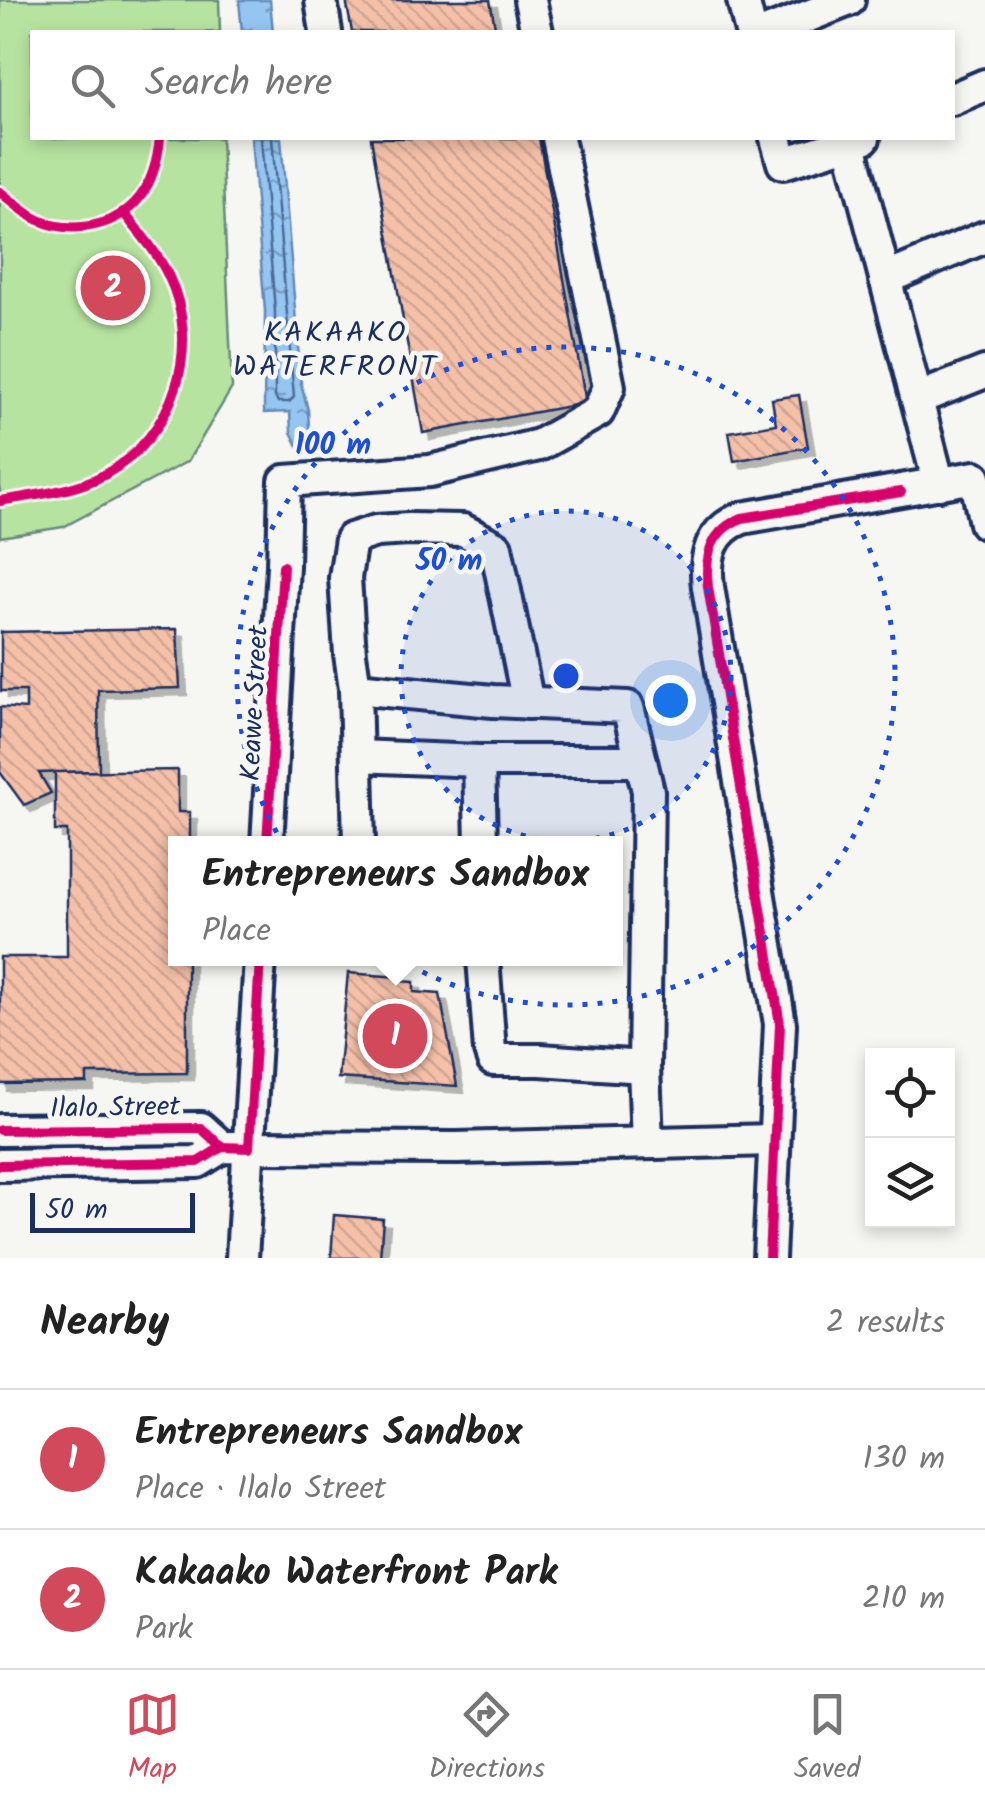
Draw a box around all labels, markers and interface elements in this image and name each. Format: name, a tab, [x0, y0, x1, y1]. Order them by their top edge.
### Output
search box	[30, 30, 955, 140]
text: Search here	[145, 55, 332, 115]
icon: search	[65, 58, 120, 113]
pin: 2	[80, 250, 146, 326]
district label: KAKAAKO WATERFRONT	[233, 310, 439, 392]
text: 100 m	[295, 422, 371, 470]
text: 50 m	[415, 538, 482, 586]
street label: Keawe Street	[229, 623, 282, 782]
centre of rings	[548, 658, 584, 694]
your location	[645, 675, 696, 726]
popup	[168, 836, 623, 966]
text: Entrepreneurs Sandbox	[202, 846, 589, 906]
text: Place	[202, 906, 271, 957]
pin: 1	[362, 998, 428, 1074]
map controls	[865, 1048, 955, 1228]
button: locate	[865, 1048, 955, 1138]
street label: Ilalo Street	[49, 1085, 182, 1132]
button: layers	[865, 1138, 955, 1228]
scale bar	[30, 1188, 195, 1232]
text: 50 m	[45, 1188, 108, 1233]
text: Nearby	[40, 1290, 169, 1357]
text: 2 results	[826, 1298, 945, 1349]
text: Entrepreneurs Sandbox	[135, 1404, 522, 1464]
text: 1	[68, 1434, 77, 1485]
text: 130 m	[862, 1434, 945, 1485]
text: Place · Ilalo Street	[135, 1464, 386, 1515]
text: Kakaako Waterfront Park	[135, 1544, 557, 1604]
text: 2	[63, 1574, 82, 1625]
text: 210 m	[862, 1574, 945, 1625]
text: Park	[135, 1604, 193, 1655]
tab: Map	[125, 1687, 180, 1792]
tab: Directions	[429, 1687, 545, 1792]
tab: Saved	[794, 1687, 860, 1792]

